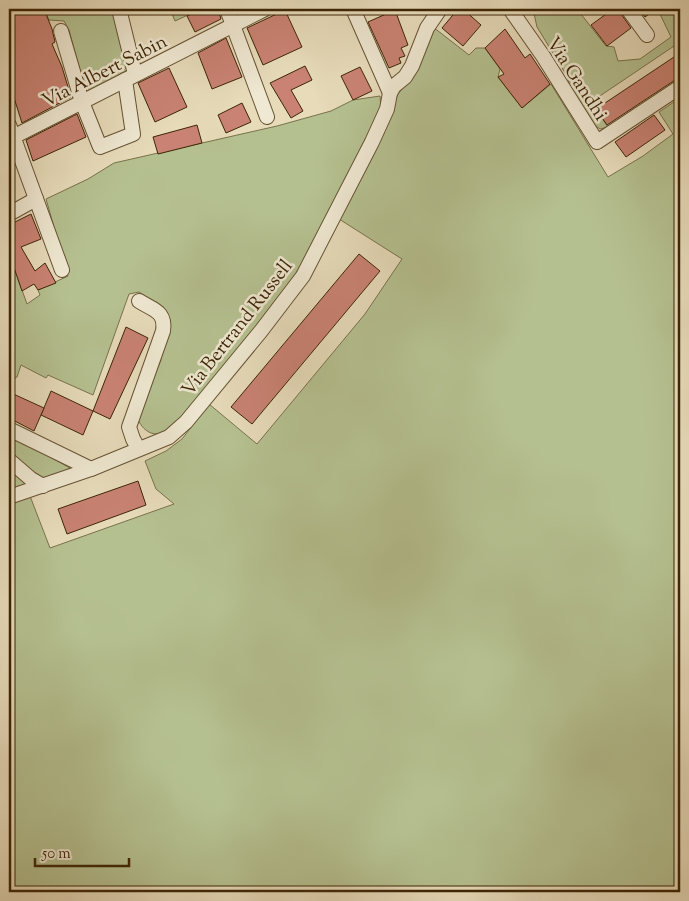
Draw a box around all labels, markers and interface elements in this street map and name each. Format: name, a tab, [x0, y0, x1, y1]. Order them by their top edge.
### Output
street label: Via Albert Sabin	[38, 29, 172, 115]
street label: Via Gandhi	[539, 32, 613, 127]
street label: Via Bertrand Russell	[176, 254, 300, 403]
scale bar	[35, 836, 129, 868]
text: 50 m	[41, 844, 71, 865]

